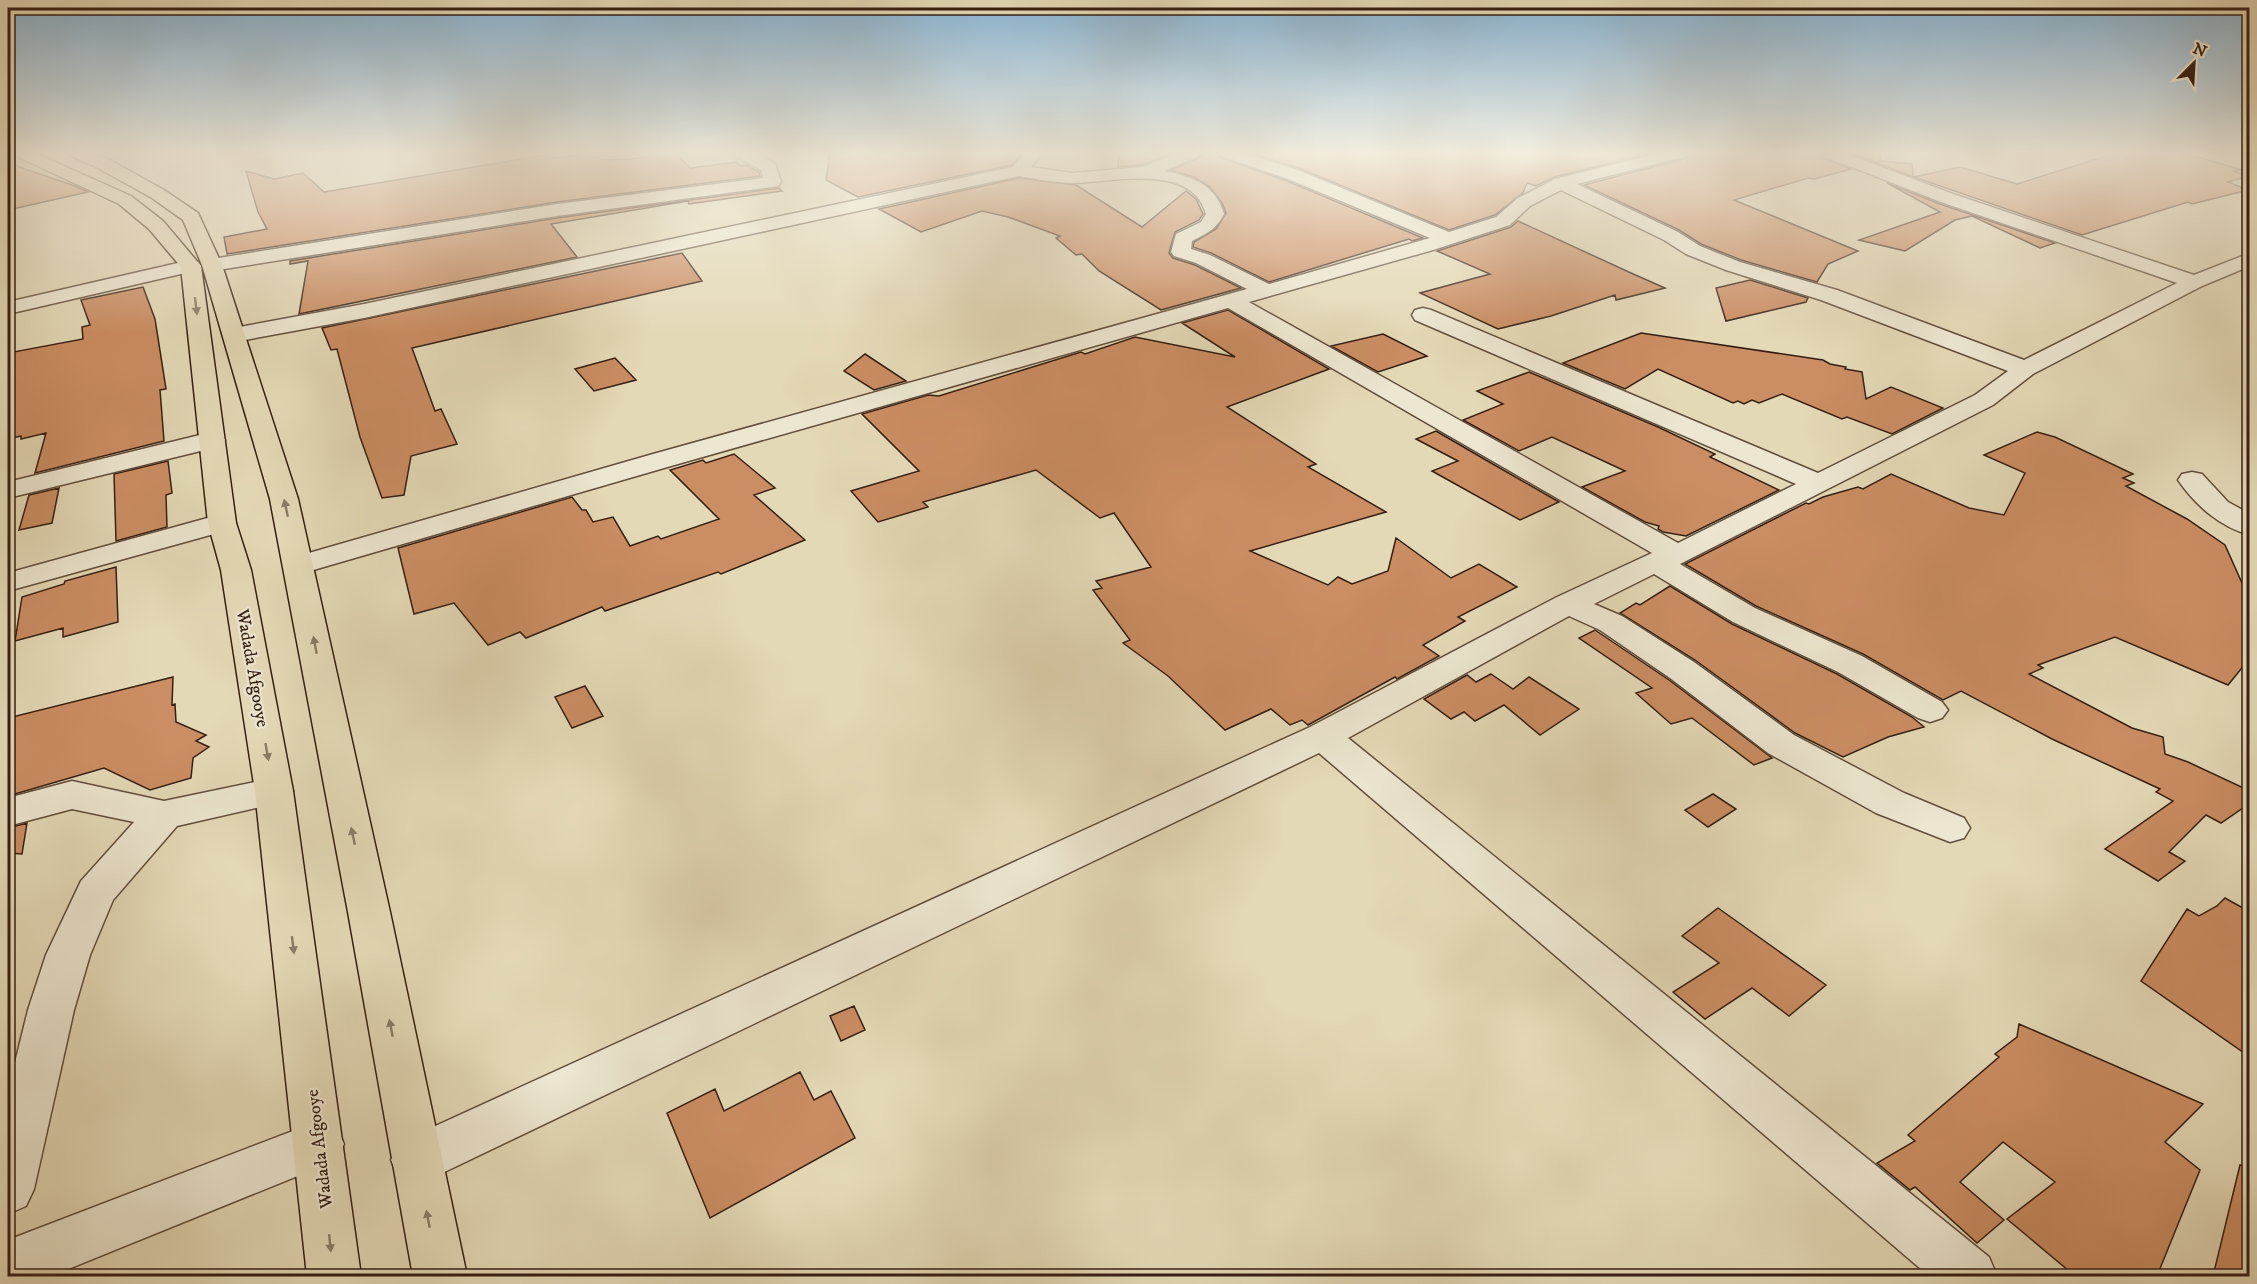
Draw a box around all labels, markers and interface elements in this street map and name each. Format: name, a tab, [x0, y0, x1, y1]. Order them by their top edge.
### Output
north arrow	[2164, 33, 2224, 93]
text: N	[2190, 38, 2210, 62]
one-way arrow	[191, 297, 200, 316]
one-way arrow	[281, 499, 291, 517]
street label: Wadada Afgooye	[231, 606, 273, 729]
one-way arrow	[310, 636, 319, 655]
one-way arrow	[263, 742, 272, 761]
one-way arrow	[348, 827, 358, 846]
one-way arrow	[289, 936, 298, 955]
one-way arrow	[386, 1018, 395, 1037]
street label: Wadada Afgooye	[302, 1088, 338, 1211]
one-way arrow	[423, 1209, 432, 1228]
one-way arrow	[325, 1233, 335, 1252]

